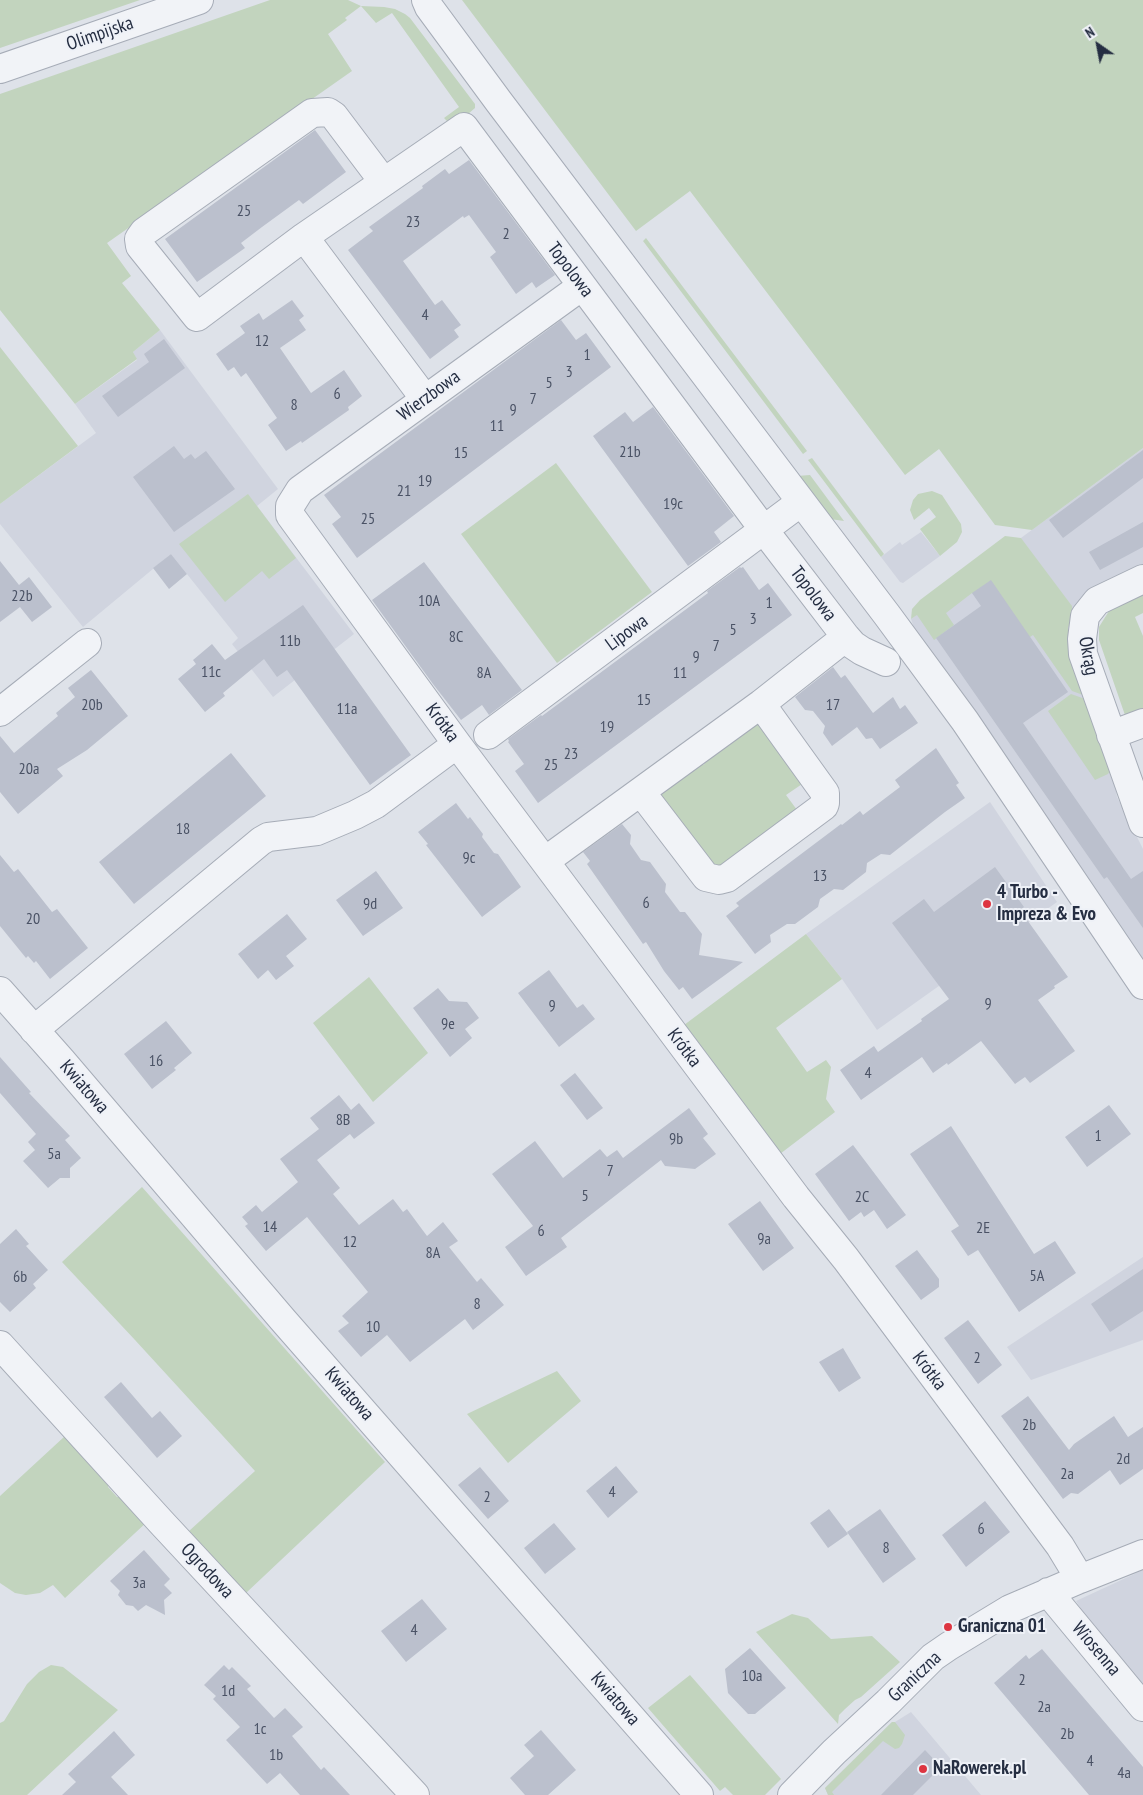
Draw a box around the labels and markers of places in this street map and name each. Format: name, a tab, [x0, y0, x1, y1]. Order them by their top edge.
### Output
place label: 4 Turbo - Impreza & Evo	[997, 882, 1096, 926]
marker: 4 Turbo - Impreza & Evo	[981, 898, 993, 910]
place label: Graniczna 01	[958, 1616, 1046, 1638]
marker: Graniczna 01	[942, 1621, 954, 1633]
place label: NaRowerek.pl	[933, 1758, 1026, 1780]
marker: NaRowerek.pl	[917, 1763, 929, 1775]

